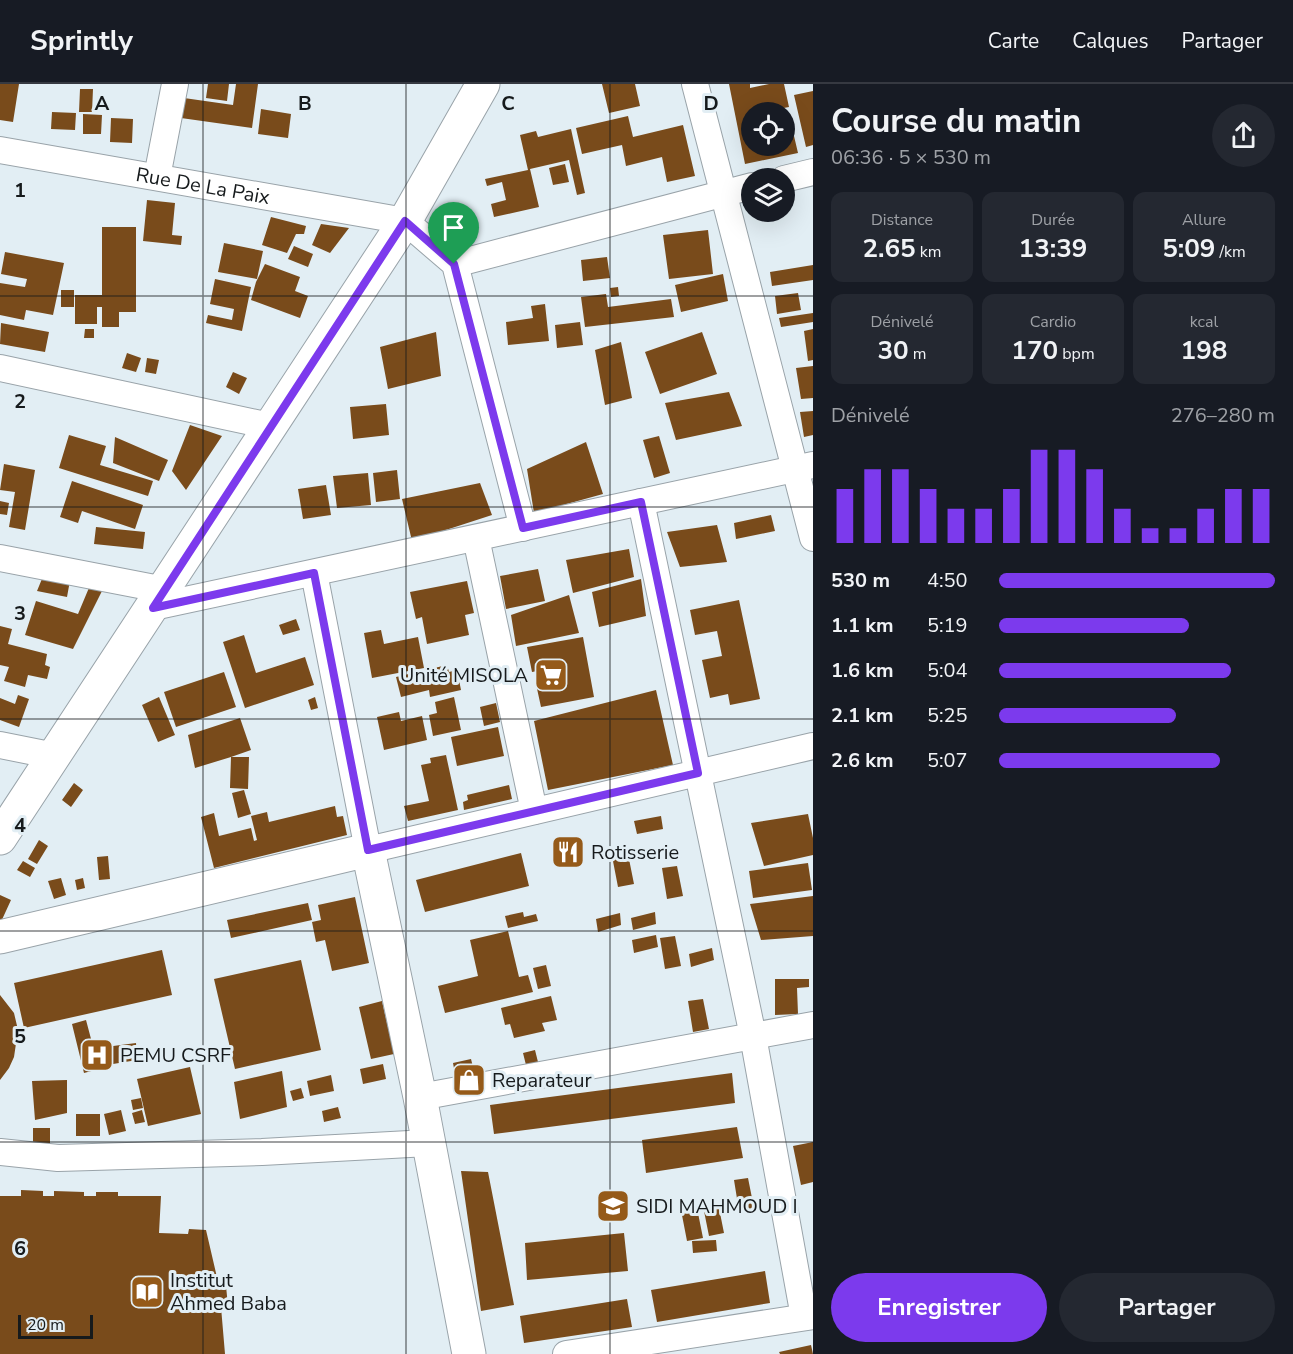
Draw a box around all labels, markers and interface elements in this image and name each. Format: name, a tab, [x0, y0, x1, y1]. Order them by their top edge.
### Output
text: Sprintly	[30, 22, 133, 60]
text: Carte	[988, 27, 1039, 55]
text: Calques	[1072, 27, 1149, 55]
text: Partager	[1182, 27, 1263, 55]
text: A	[95, 90, 110, 117]
text: B	[298, 90, 312, 117]
text: C	[501, 90, 515, 117]
text: D	[703, 90, 719, 117]
text: Course du matin	[831, 99, 1081, 144]
map controls	[741, 102, 795, 222]
button: locate	[741, 102, 795, 156]
button: share	[1212, 104, 1275, 167]
text: 06:36 · 5 × 530 m	[831, 144, 991, 171]
street label: Rue De La Paix	[134, 161, 272, 211]
button: layers	[741, 168, 795, 222]
text: 1	[14, 177, 26, 204]
pin	[428, 202, 479, 264]
text: Distance	[871, 209, 933, 231]
text: Durée	[1031, 209, 1075, 231]
text: Allure	[1182, 209, 1226, 231]
icon: arrive	[437, 211, 470, 244]
text: 2.65	[862, 231, 916, 266]
text: 13:39	[1019, 231, 1087, 266]
text: 5:09	[1162, 231, 1215, 266]
text: km	[916, 241, 942, 263]
text: /km	[1215, 241, 1246, 263]
text: Dénivelé	[871, 311, 934, 333]
text: Cardio	[1030, 311, 1076, 333]
text: kcal	[1190, 311, 1218, 333]
text: 30	[877, 333, 909, 368]
text: 170	[1011, 333, 1058, 368]
text: 198	[1181, 333, 1227, 368]
text: m	[909, 343, 927, 365]
text: bpm	[1058, 343, 1095, 365]
text: 2	[14, 388, 26, 415]
text: Dénivelé	[831, 402, 910, 429]
text: 276–280 m	[1171, 402, 1275, 429]
text: 530 m	[831, 567, 890, 594]
text: 4:50	[927, 567, 968, 594]
text: 3	[14, 600, 26, 627]
text: 1.1 km	[831, 612, 894, 639]
text: 5:19	[927, 612, 968, 639]
supermarket icon: Unité MISOLA	[533, 657, 569, 693]
text: 1.6 km	[831, 657, 894, 684]
text: 5:04	[927, 657, 968, 684]
place label: Unité MISOLA	[400, 662, 528, 689]
text: 2.1 km	[831, 702, 894, 729]
text: 5:25	[927, 702, 968, 729]
text: 2.6 km	[831, 747, 894, 774]
text: 5:07	[927, 747, 968, 774]
text: 4	[14, 812, 26, 839]
restaurant icon: Rotisserie	[550, 834, 586, 870]
place label: Rotisserie	[591, 839, 679, 866]
text: 5	[14, 1023, 26, 1050]
hospital icon: PEMU CSRF	[79, 1037, 115, 1073]
place label: PEMU CSRF	[120, 1042, 231, 1069]
shop icon: Reparateur	[451, 1062, 487, 1098]
place label: Reparateur	[492, 1067, 592, 1094]
school or university icon: SIDI MAHMOUD I	[595, 1188, 631, 1224]
place label: SIDI MAHMOUD I	[636, 1193, 798, 1220]
text: 6	[14, 1235, 26, 1262]
place label: Institut Ahmed Baba	[170, 1267, 287, 1317]
button: Enregistrer	[831, 1273, 1047, 1342]
button: Partager	[1059, 1273, 1275, 1342]
library icon: Institut Ahmed Baba	[129, 1274, 165, 1310]
scale bar	[18, 1312, 93, 1340]
text: 20 m	[27, 1314, 64, 1336]

